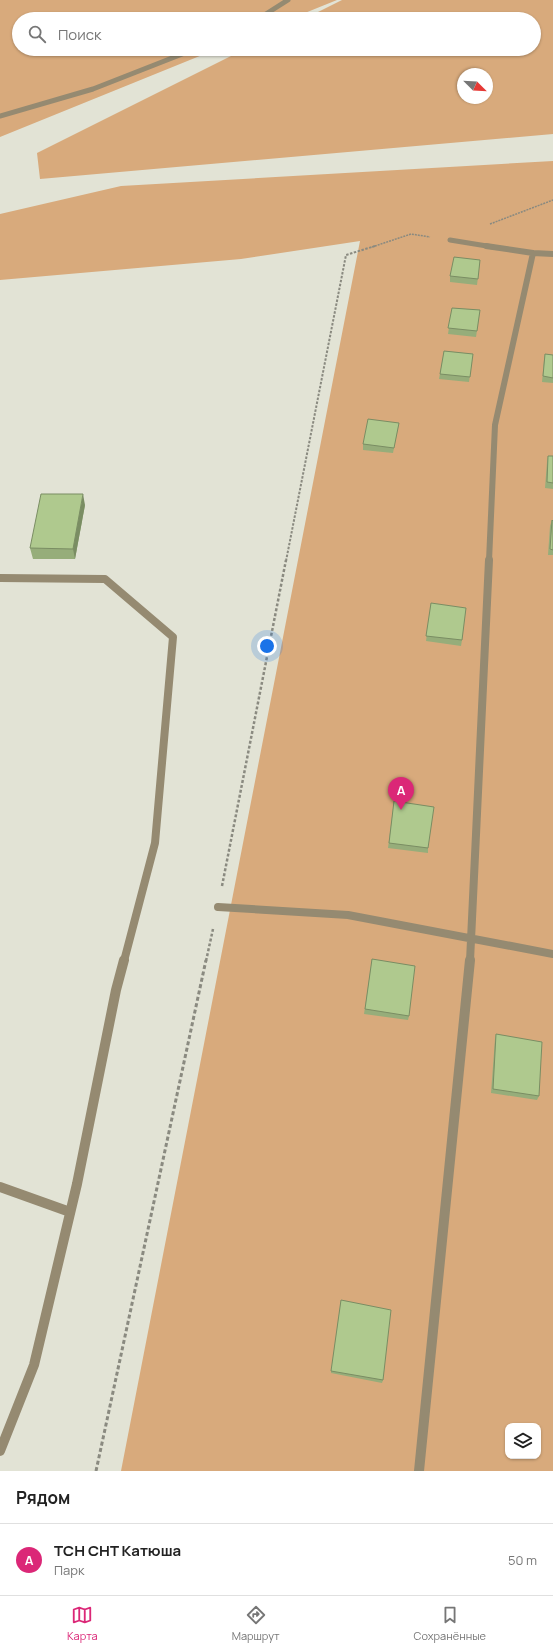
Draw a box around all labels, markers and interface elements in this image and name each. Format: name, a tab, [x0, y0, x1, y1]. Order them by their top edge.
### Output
search box	[12, 12, 541, 56]
icon: search	[26, 23, 48, 45]
text: Поиск	[58, 24, 102, 45]
north arrow	[457, 68, 493, 104]
your location	[257, 636, 277, 656]
pin: A	[388, 777, 414, 810]
map controls	[505, 1423, 541, 1459]
button: layers	[505, 1423, 541, 1459]
text: Рядом	[16, 1486, 70, 1509]
text: ТСН СНТ Катюша	[54, 1540, 181, 1561]
text: A	[25, 1551, 33, 1569]
text: 50 m	[508, 1551, 537, 1569]
text: Парк	[54, 1561, 84, 1579]
tab: Карта	[67, 1604, 98, 1643]
tab: Маршрут	[232, 1604, 280, 1643]
tab: Сохранённые	[414, 1604, 486, 1643]

